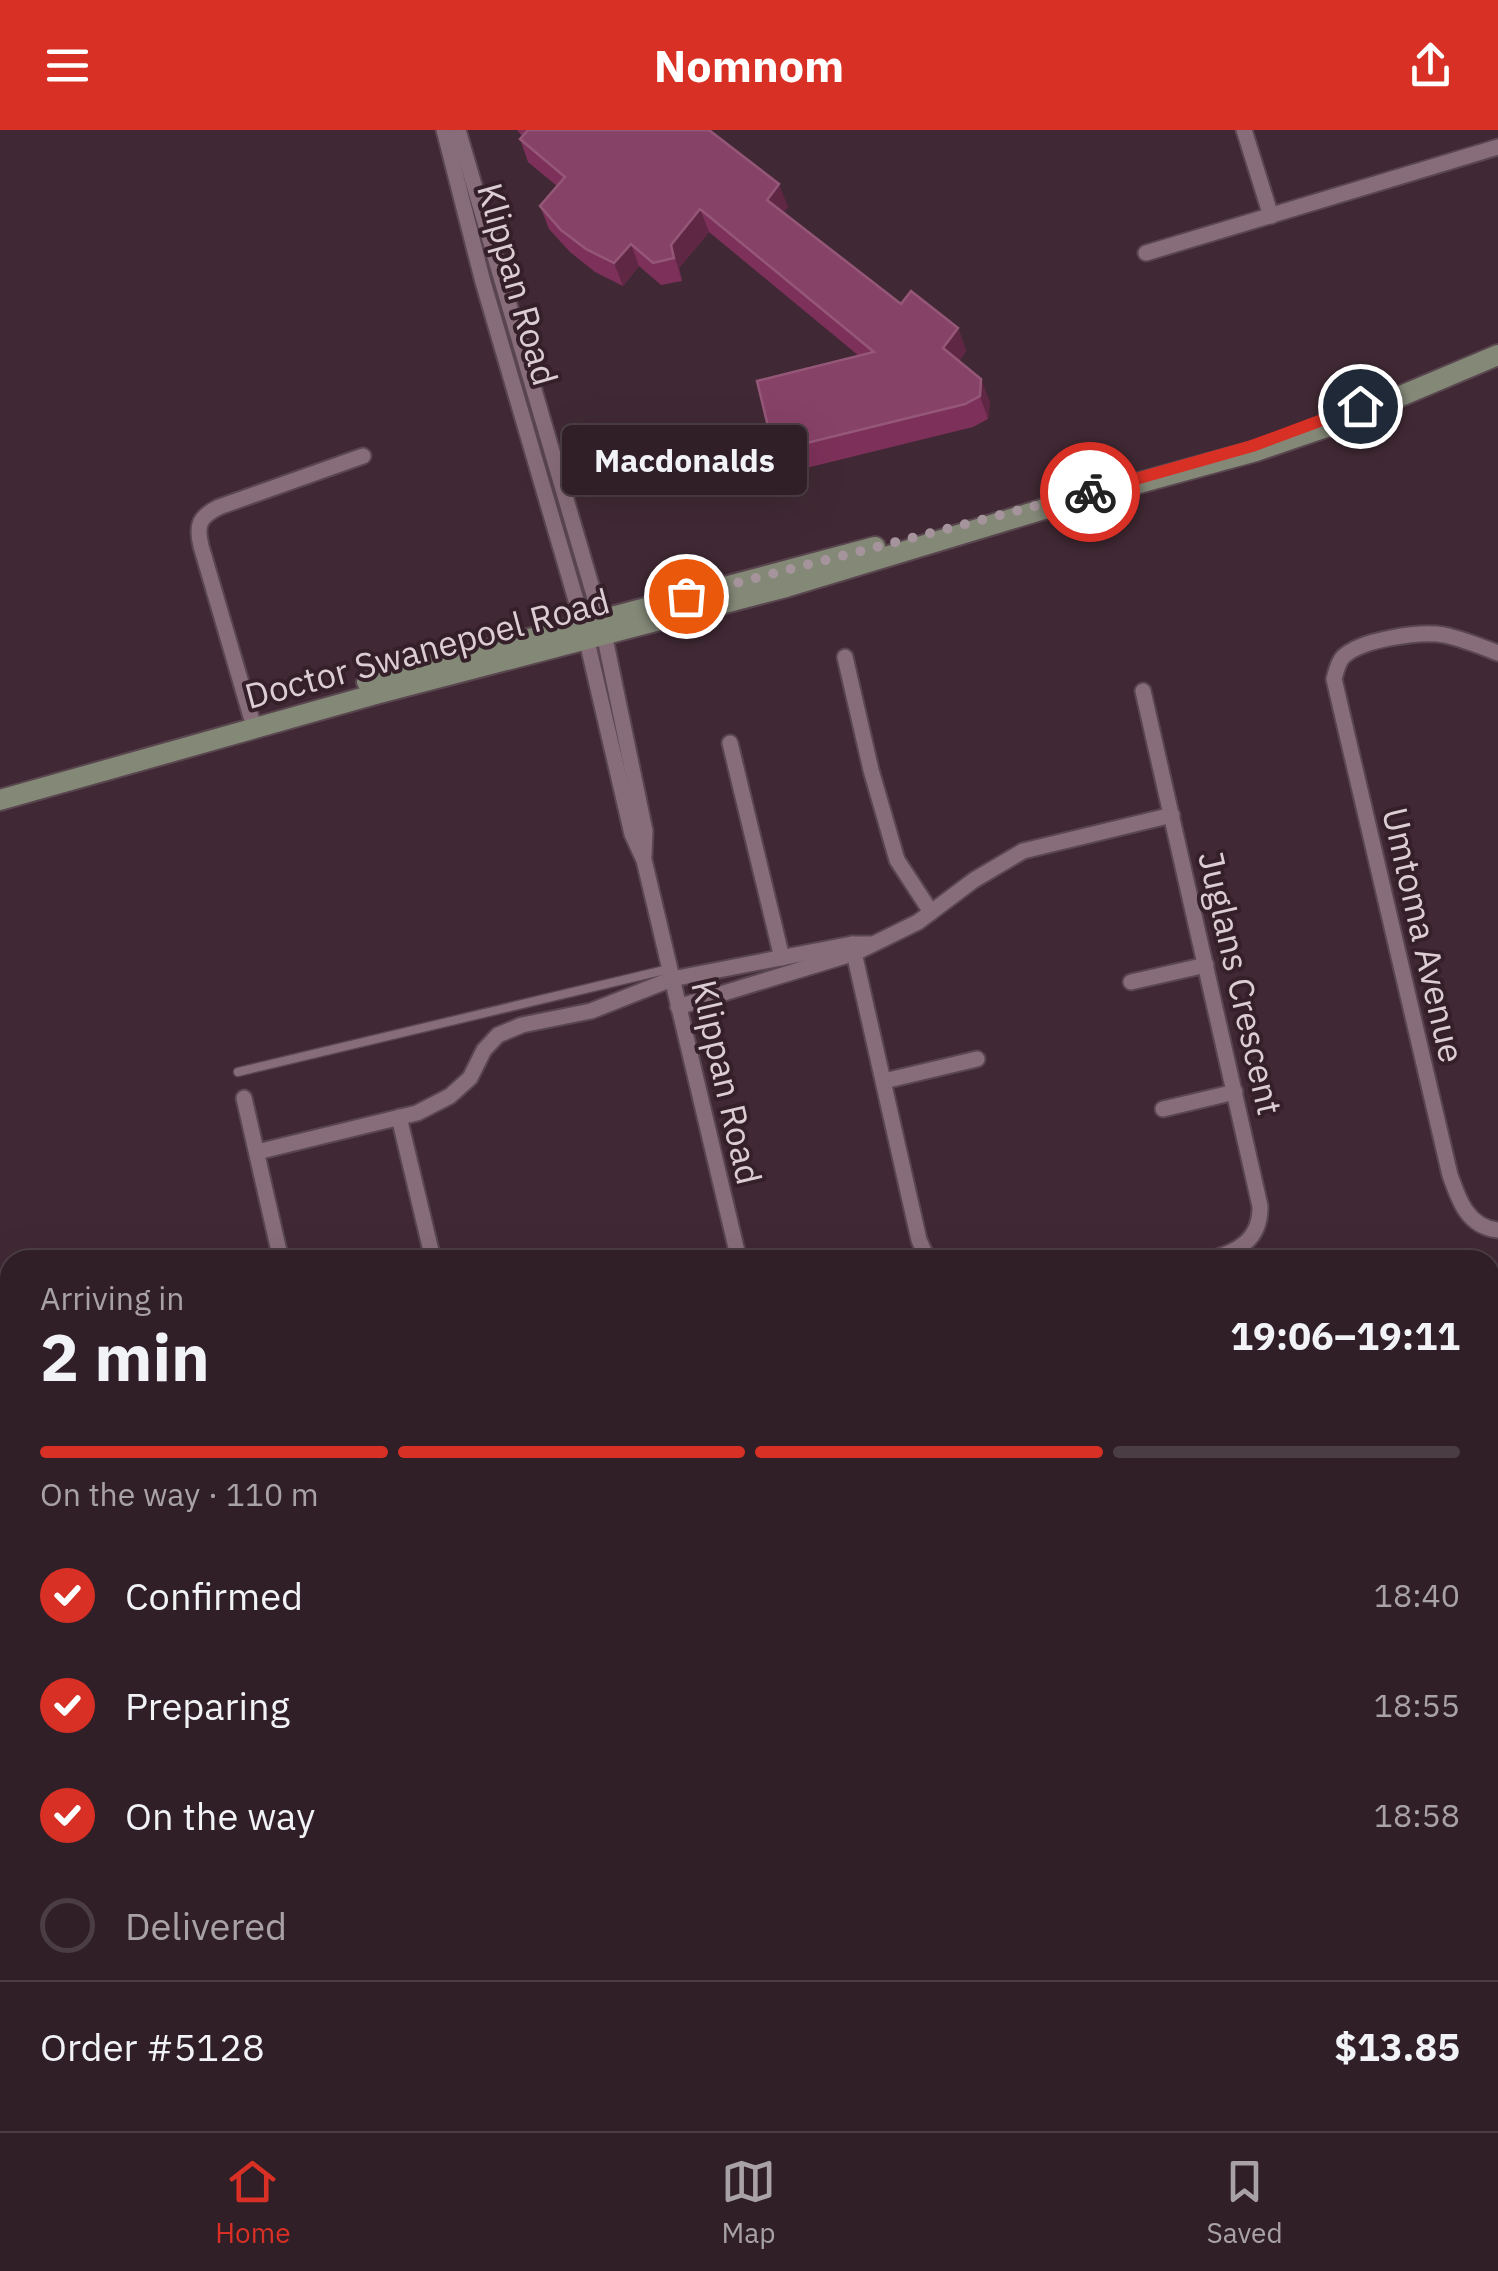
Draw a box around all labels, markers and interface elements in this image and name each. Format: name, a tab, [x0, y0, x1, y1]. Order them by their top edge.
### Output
text: Nomnom	[654, 36, 844, 94]
icon: menu	[40, 38, 95, 93]
icon: share	[1403, 38, 1458, 93]
street label: Klippan Road	[467, 178, 569, 390]
pin	[1318, 364, 1403, 449]
icon: home	[1333, 379, 1388, 434]
callout: Macdonalds	[564, 426, 808, 496]
text: Macdonalds	[594, 439, 775, 481]
courier	[1040, 442, 1140, 542]
icon: bike	[1063, 465, 1118, 520]
pin	[644, 554, 729, 639]
icon: bag	[659, 569, 714, 624]
street label: Doctor Swanepoel Road	[240, 577, 614, 719]
street label: Umtoma Avenue	[1372, 803, 1476, 1067]
street label: Juglans Crescent	[1188, 847, 1294, 1119]
street label: Klippan Road	[681, 975, 773, 1189]
text: Arriving in	[40, 1277, 185, 1319]
text: 19:06–19:11	[1230, 1311, 1460, 1360]
text: 2 min	[40, 1314, 210, 1399]
text: On the way · 110 m	[40, 1473, 319, 1515]
icon: check	[40, 1568, 95, 1623]
text: Confirmed	[125, 1571, 303, 1620]
text: 18:40	[1374, 1574, 1460, 1616]
icon: check	[40, 1678, 95, 1733]
text: Preparing	[125, 1681, 290, 1730]
text: 18:55	[1374, 1684, 1460, 1726]
icon: check	[40, 1788, 95, 1843]
text: On the way	[125, 1791, 315, 1840]
text: 18:58	[1374, 1794, 1460, 1836]
text: Delivered	[125, 1901, 287, 1950]
text: Order #5128	[40, 2022, 265, 2071]
text: $13.85	[1334, 2022, 1460, 2071]
tab: Home	[215, 2154, 291, 2251]
tab: Map	[721, 2154, 776, 2251]
tab: Saved	[1207, 2154, 1283, 2251]

